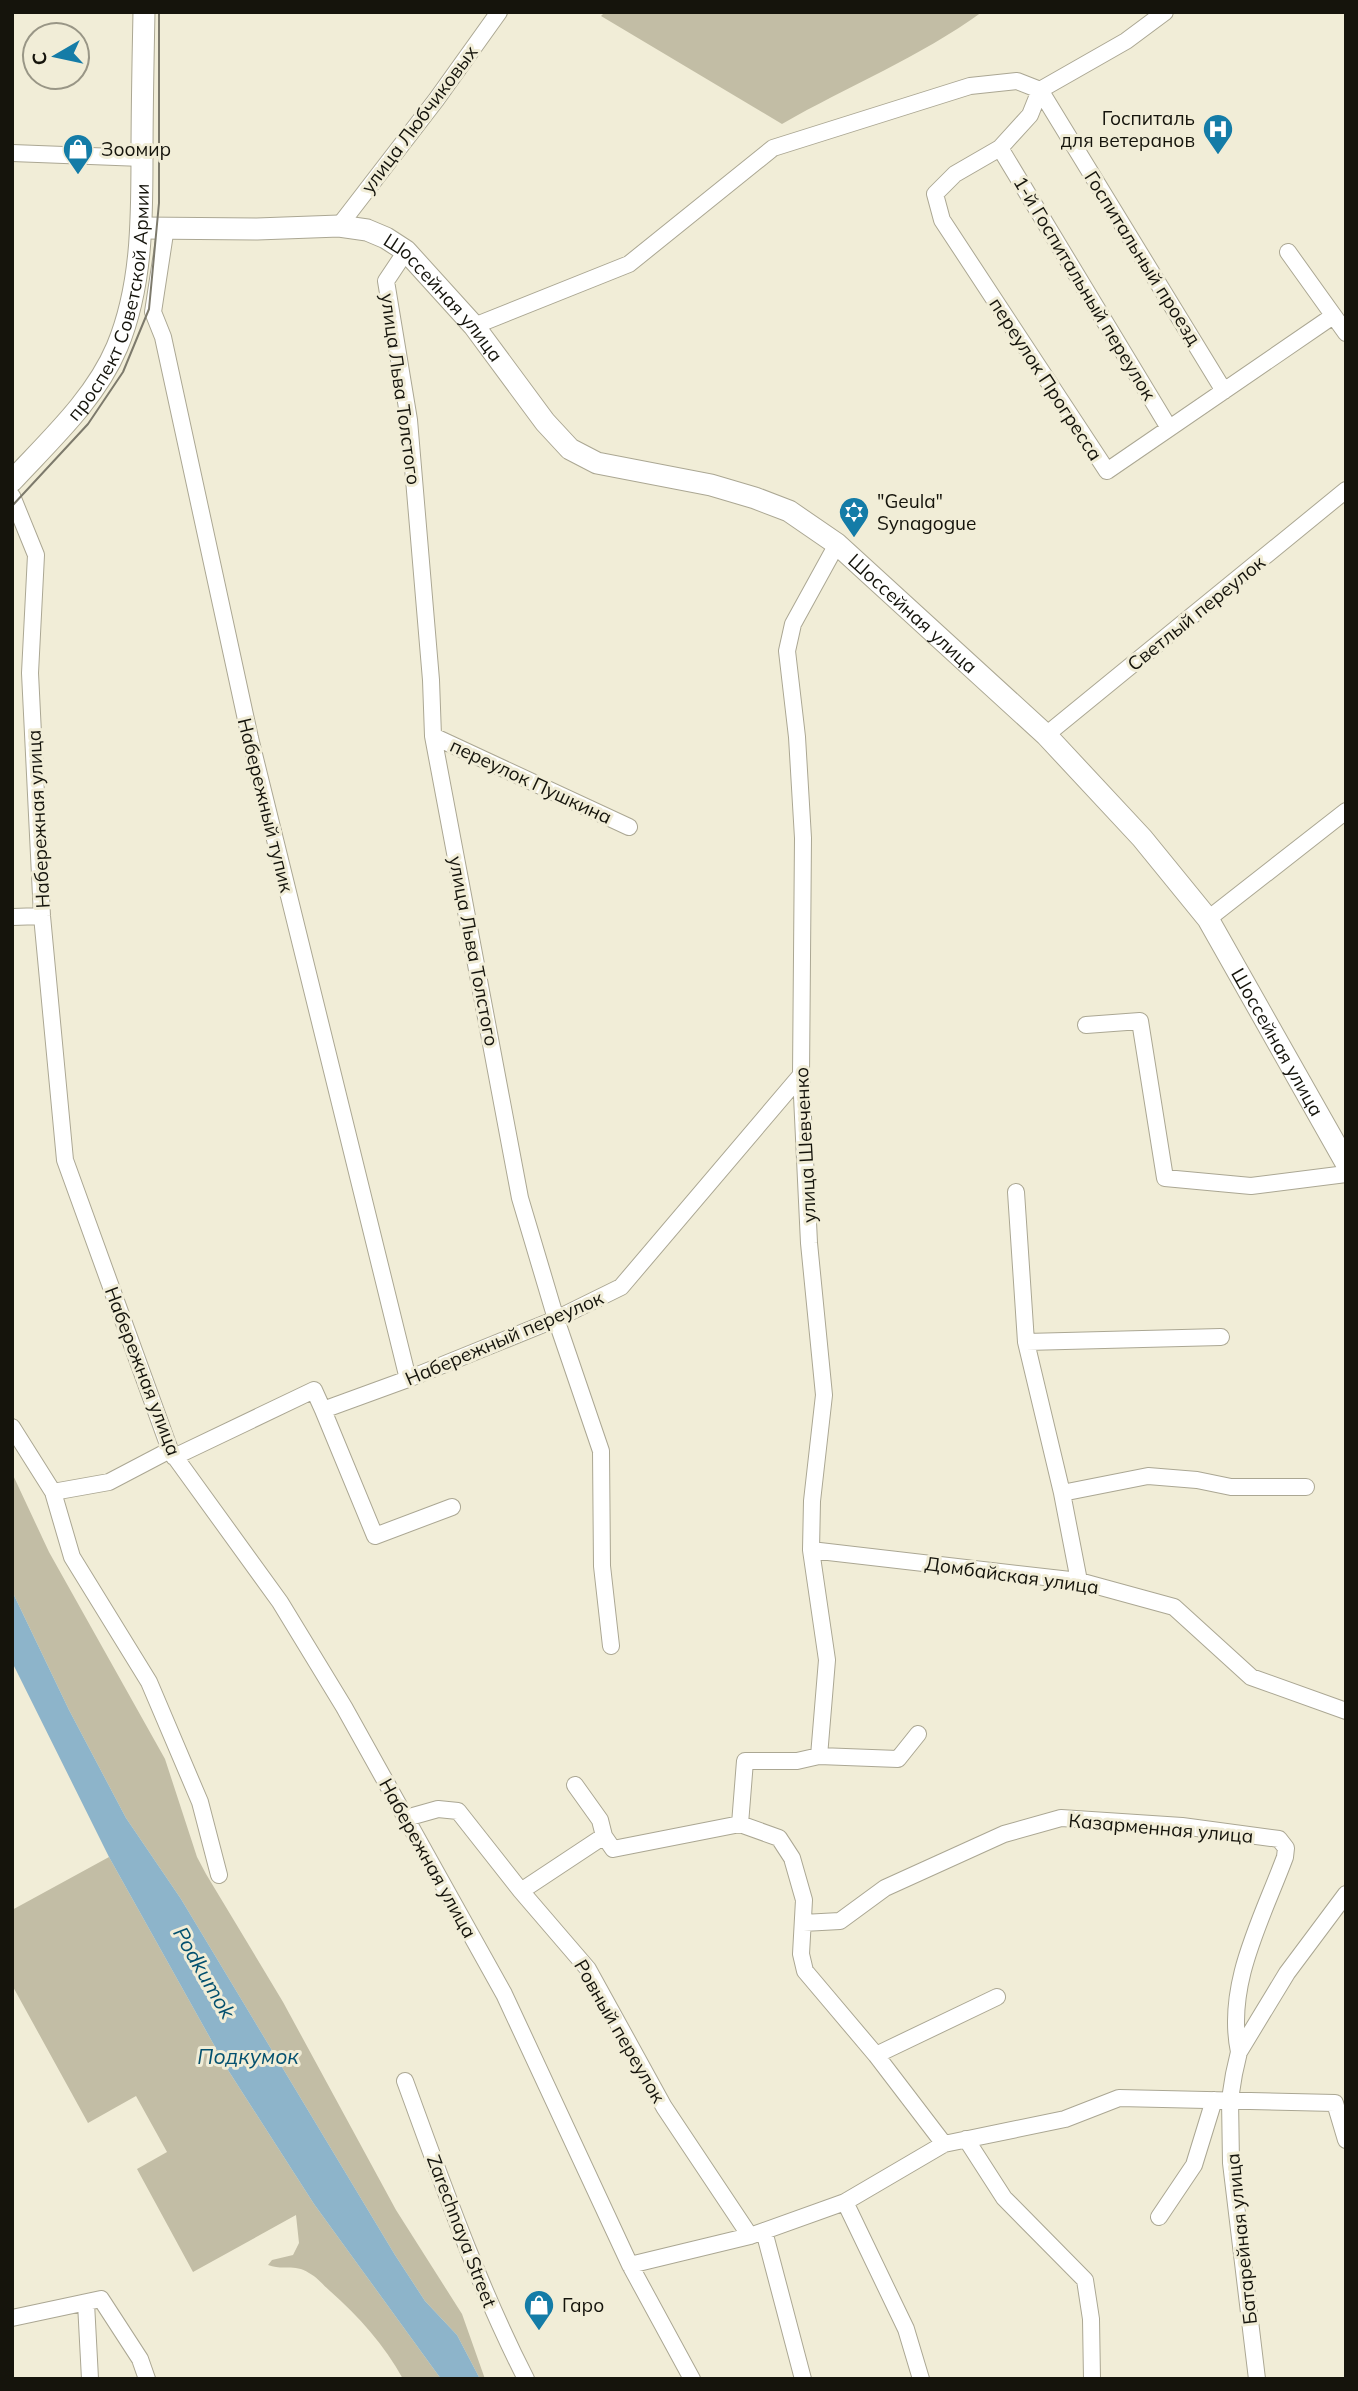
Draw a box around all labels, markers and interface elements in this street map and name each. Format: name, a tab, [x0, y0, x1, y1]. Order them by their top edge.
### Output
north arrow	[21, 21, 91, 91]
street label: улица Любчиковых	[356, 40, 483, 198]
text: С	[26, 50, 52, 67]
place label: Госпиталь для ветеранов	[1060, 106, 1195, 152]
hospital icon: Госпиталь для ветеранов	[1201, 112, 1235, 156]
shop icon: Зоомир	[61, 132, 95, 176]
place label: Зоомир	[101, 137, 171, 161]
street label: Госпитальный проезд	[1080, 166, 1207, 350]
street label: 1-й Госпитальный переулок	[1009, 172, 1162, 405]
street label: проспект Советской Армии	[62, 183, 154, 425]
street label: Шоссейная улица	[379, 228, 508, 366]
street label: улица Льва Толстого	[376, 292, 426, 486]
street label: переулок Прогресса	[984, 293, 1108, 465]
place label: "Geula" Synagogue	[877, 489, 976, 535]
synagogue icon: "Geula" Synagogue	[837, 495, 871, 539]
street label: Шоссейная улица	[843, 548, 982, 678]
street label: Светлый переулок	[1122, 550, 1270, 676]
street label: Набережный тупик	[233, 715, 299, 895]
street label: Набережная улица	[21, 729, 55, 909]
street label: переулок Пушкина	[446, 733, 616, 829]
street label: улица Льва Толстого	[444, 854, 504, 1048]
street label: Шоссейная улица	[1226, 964, 1329, 1120]
street label: улица Шевченко	[789, 1067, 821, 1223]
street label: Набережная улица	[100, 1283, 186, 1459]
street label: Набережный переулок	[401, 1285, 607, 1391]
street label: Домбайская улица	[924, 1551, 1100, 1599]
street label: Набережная улица	[374, 1774, 482, 1942]
street label: Казарменная улица	[1068, 1808, 1254, 1848]
water label: Podkumok	[168, 1922, 242, 2024]
street label: Ровный переулок	[569, 1955, 671, 2108]
water label: Подкумок	[197, 2043, 299, 2069]
street label: Zarechnaya Street	[422, 2151, 502, 2311]
street label: Батарейная улица	[1220, 2152, 1262, 2326]
shop icon: Гаро	[522, 2288, 556, 2332]
place label: Гаро	[562, 2293, 604, 2317]

